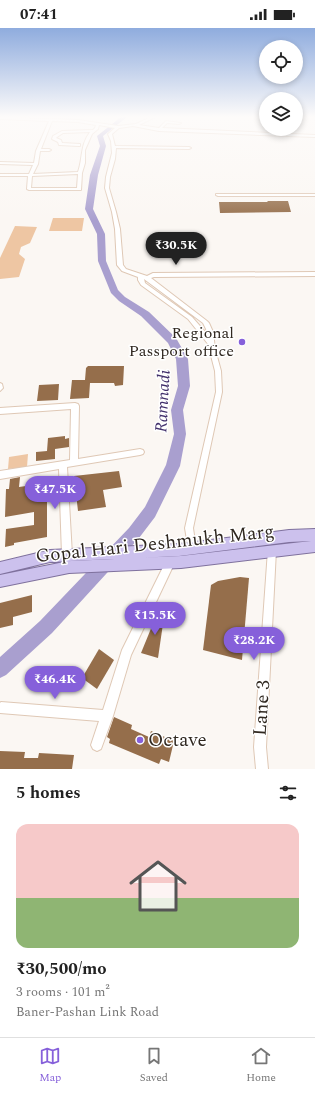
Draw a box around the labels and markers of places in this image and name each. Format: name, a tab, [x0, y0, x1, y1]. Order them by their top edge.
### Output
pin: ₹30.5K	[143, 232, 209, 266]
place label: Regional Passport office	[129, 321, 234, 363]
marker: Regional Passport office	[237, 337, 247, 347]
pin: ₹47.5K	[22, 476, 88, 510]
pin: ₹15.5K	[122, 602, 188, 636]
pin: ₹28.2K	[221, 627, 287, 661]
pin: ₹46.4K	[22, 666, 88, 700]
place label: Octave	[148, 726, 207, 755]
marker: Octave	[135, 735, 145, 745]

